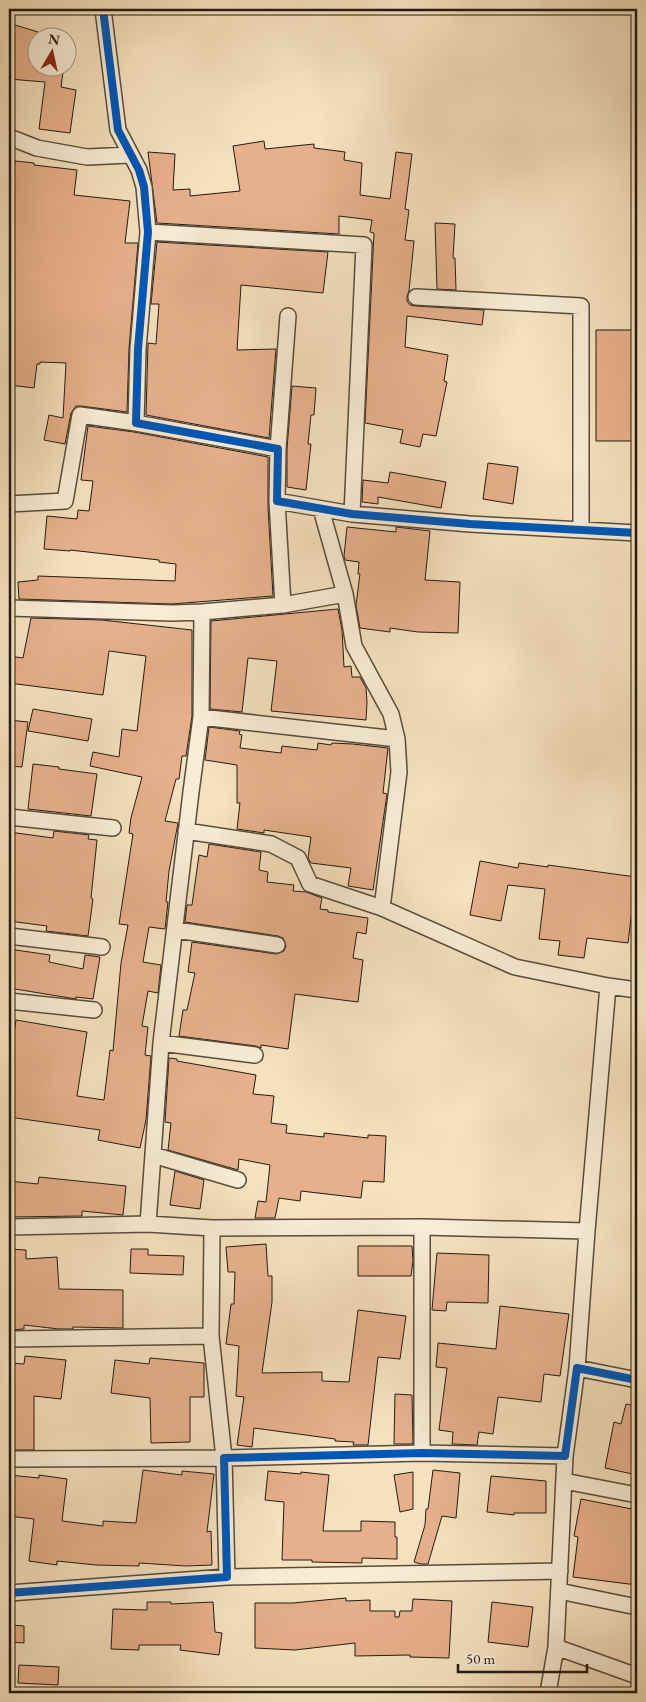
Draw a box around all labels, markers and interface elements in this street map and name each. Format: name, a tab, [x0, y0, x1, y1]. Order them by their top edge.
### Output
north arrow	[28, 28, 78, 78]
text: N	[47, 29, 62, 49]
scale bar	[458, 1642, 587, 1674]
text: 50 m	[466, 1649, 495, 1668]

